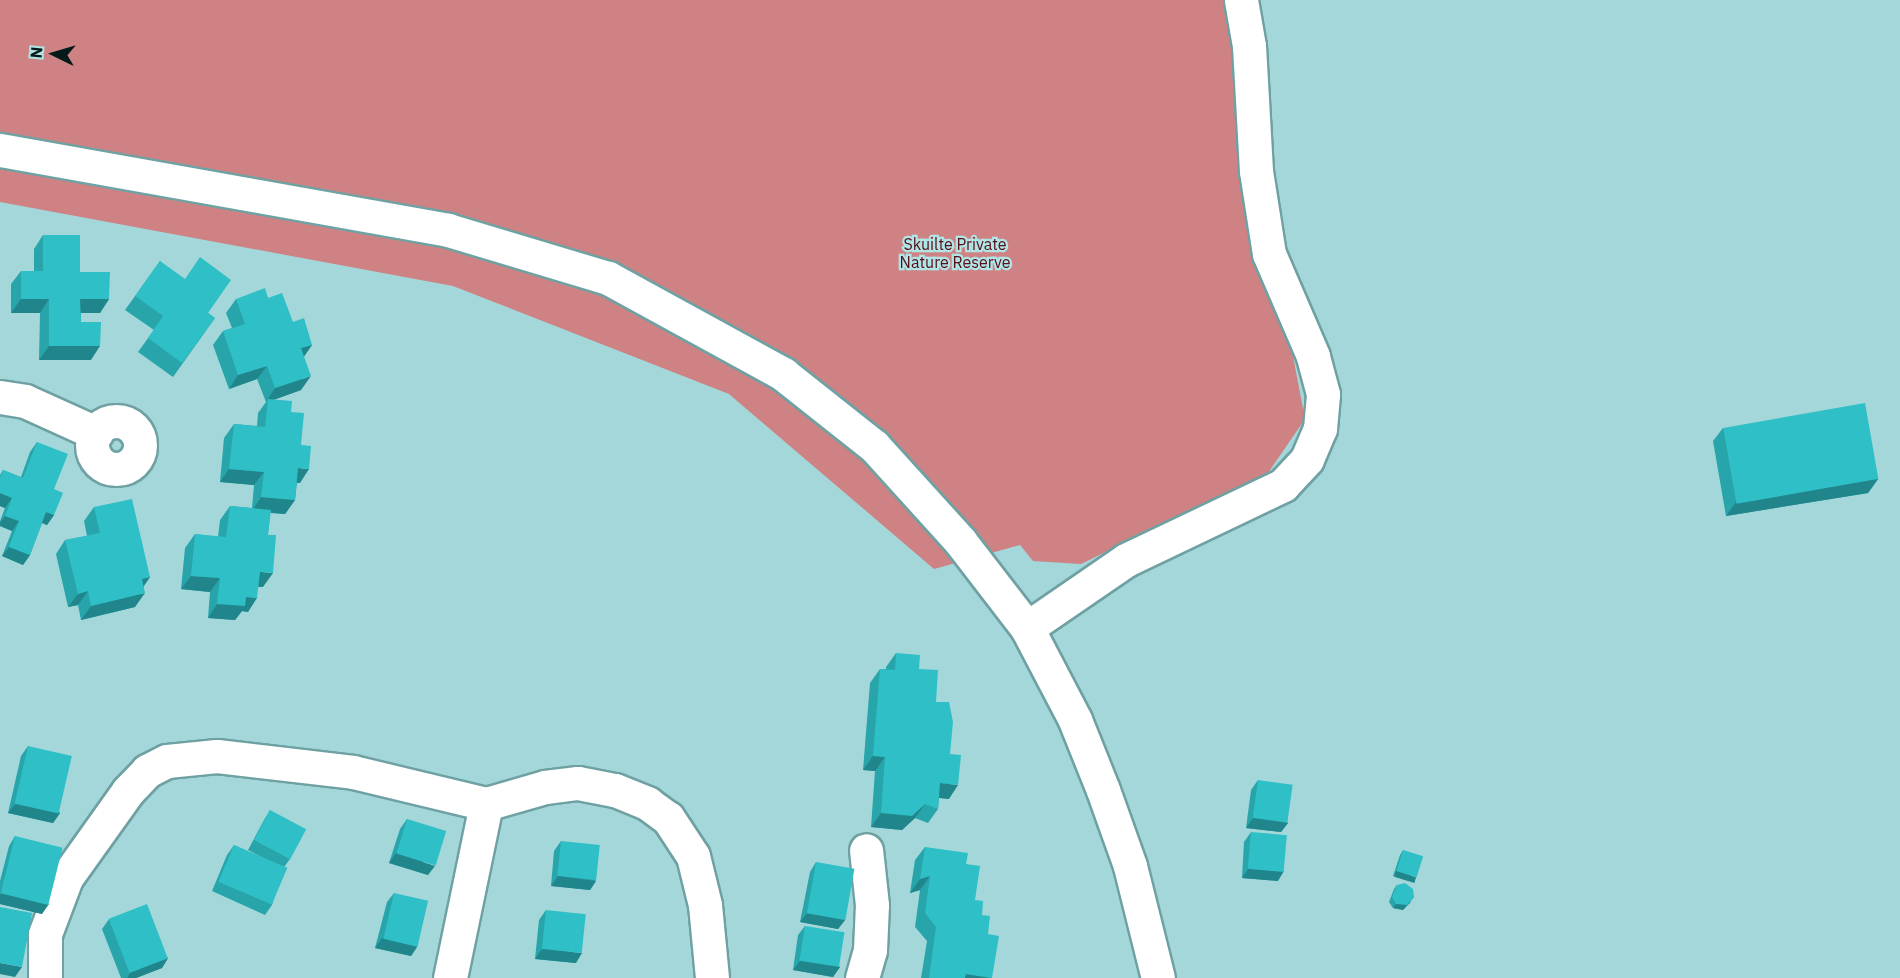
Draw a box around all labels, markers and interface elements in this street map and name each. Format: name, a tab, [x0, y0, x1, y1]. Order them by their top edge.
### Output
north arrow	[24, 24, 84, 84]
text: N	[26, 46, 47, 59]
park label: Skuilte Private Nature Reserve	[900, 234, 1010, 272]

